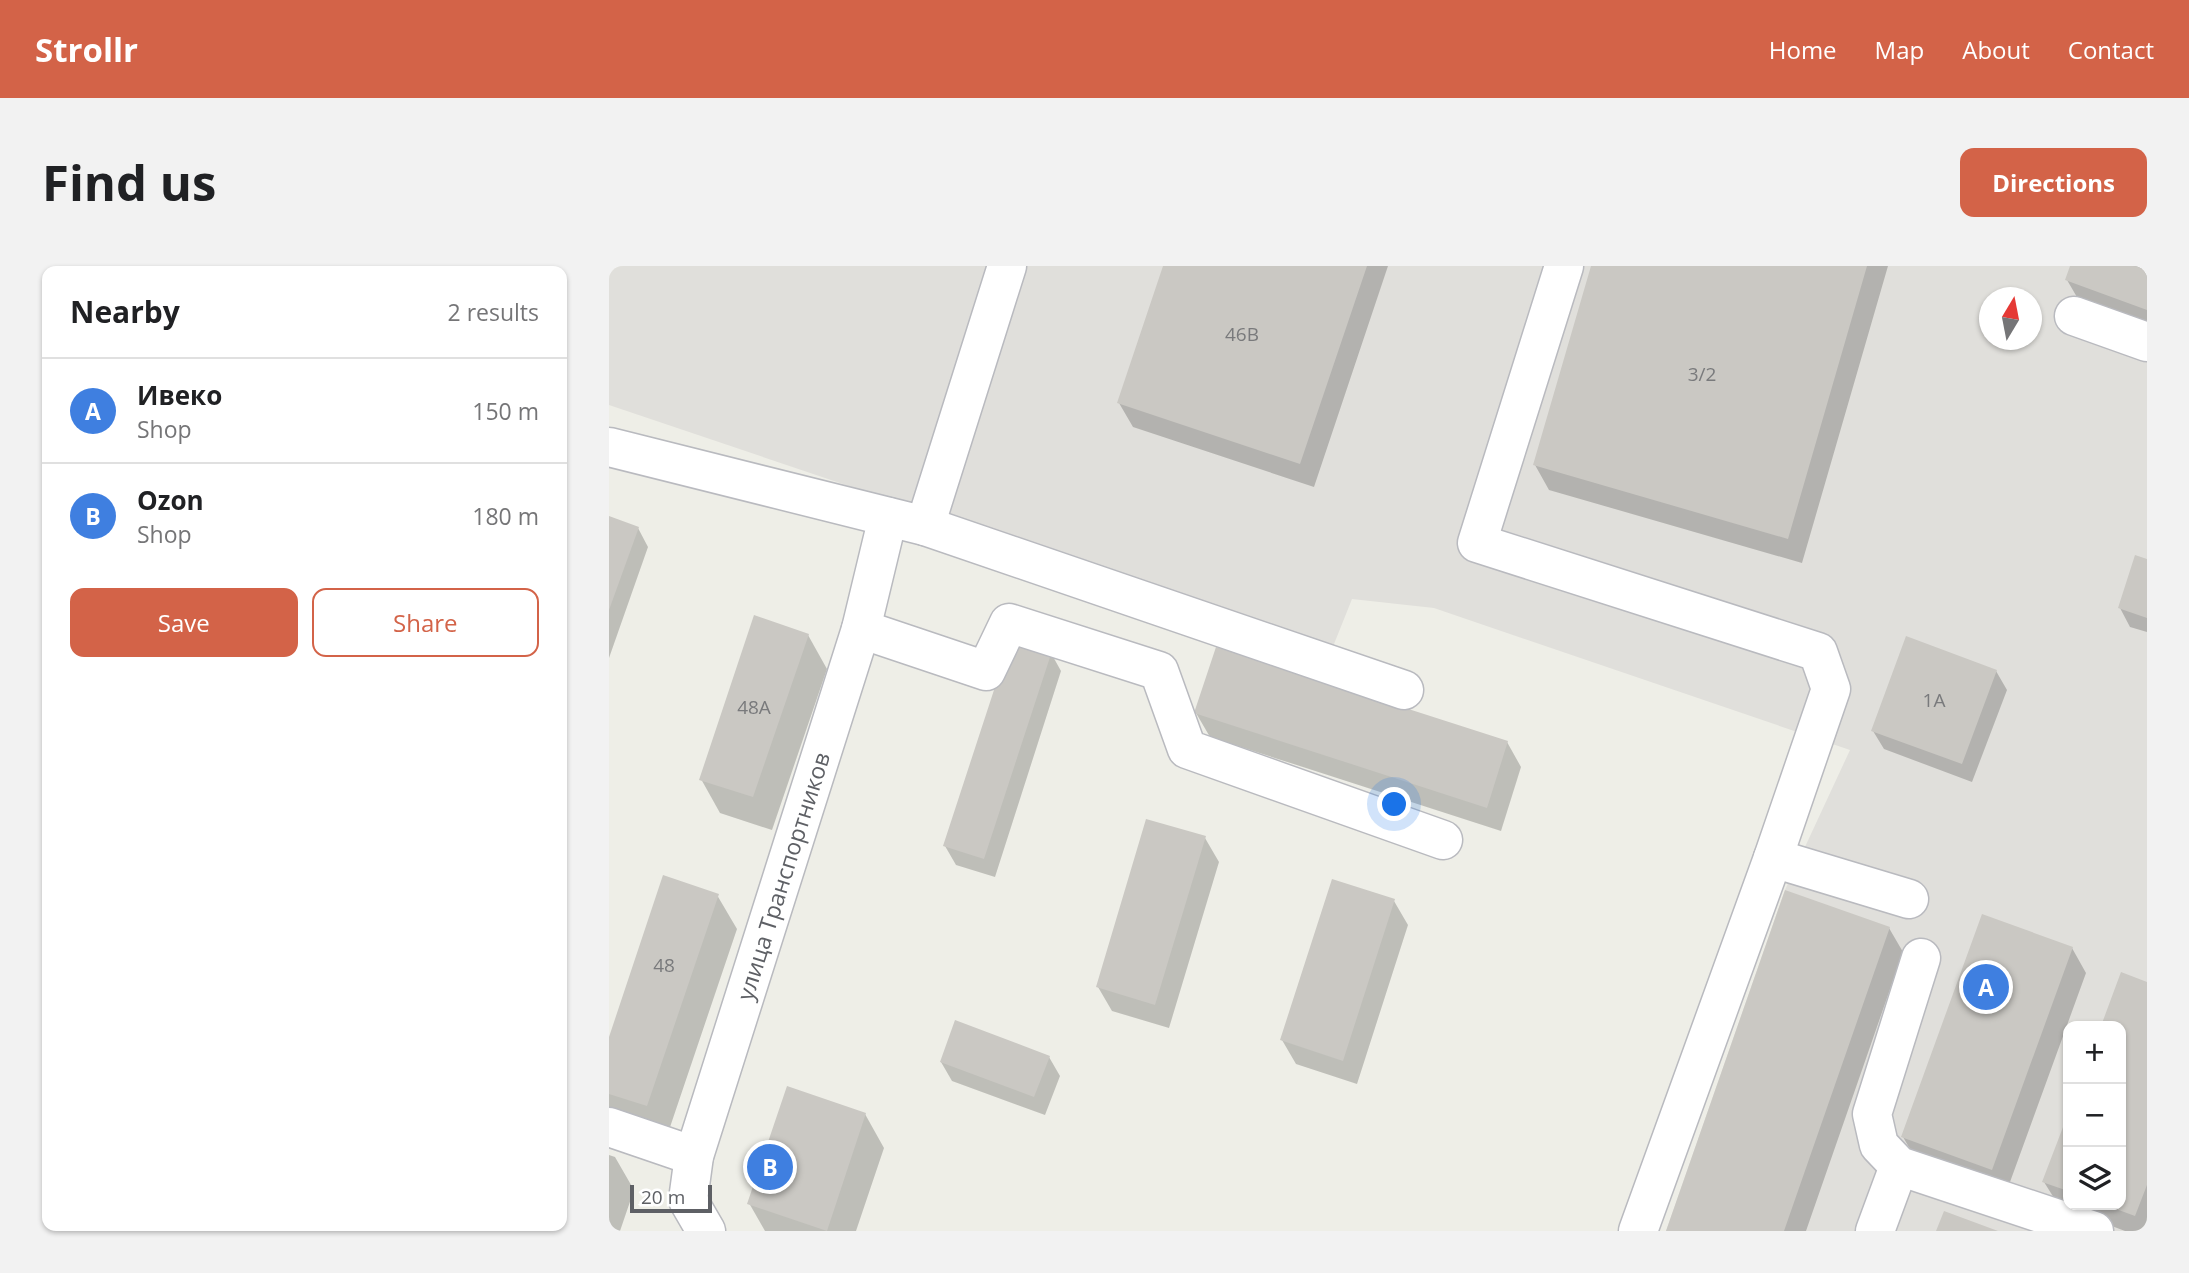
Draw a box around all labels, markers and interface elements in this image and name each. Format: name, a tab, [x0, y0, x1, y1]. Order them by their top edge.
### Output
text: Strollr	[35, 27, 138, 72]
text: Home	[1769, 33, 1837, 66]
text: Map	[1875, 33, 1924, 66]
text: About	[1962, 33, 2030, 66]
text: Contact	[2068, 33, 2154, 66]
button: Directions	[1960, 148, 2147, 217]
text: Find us	[42, 149, 216, 215]
north arrow	[1979, 287, 2042, 350]
text: Nearby	[70, 291, 180, 332]
text: 2 results	[448, 296, 539, 328]
house number: 46В	[1225, 321, 1259, 347]
house number: 3/2	[1688, 361, 1716, 387]
text: Ивеко	[137, 377, 222, 413]
text: A	[85, 395, 101, 427]
text: 150 m	[472, 395, 539, 427]
text: Shop	[137, 413, 192, 445]
text: Ozon	[137, 482, 204, 518]
text: B	[85, 500, 101, 532]
text: 180 m	[472, 500, 539, 532]
text: Shop	[137, 518, 192, 550]
button: Save	[70, 588, 298, 657]
button: Share	[312, 588, 539, 657]
house number: 1А	[1923, 687, 1945, 713]
house number: 48А	[737, 694, 771, 720]
street label: улица Транспортников	[728, 748, 837, 1004]
your location	[1377, 787, 1411, 821]
house number: 48	[653, 952, 675, 978]
pin: A	[1963, 961, 2009, 1013]
map controls	[2063, 1021, 2126, 1210]
button: +	[2063, 1021, 2126, 1084]
button: −	[2063, 1084, 2126, 1147]
pin: B	[747, 1141, 793, 1193]
button: layers	[2063, 1147, 2126, 1210]
scale bar	[630, 1182, 712, 1214]
text: 20 m	[641, 1184, 685, 1210]

